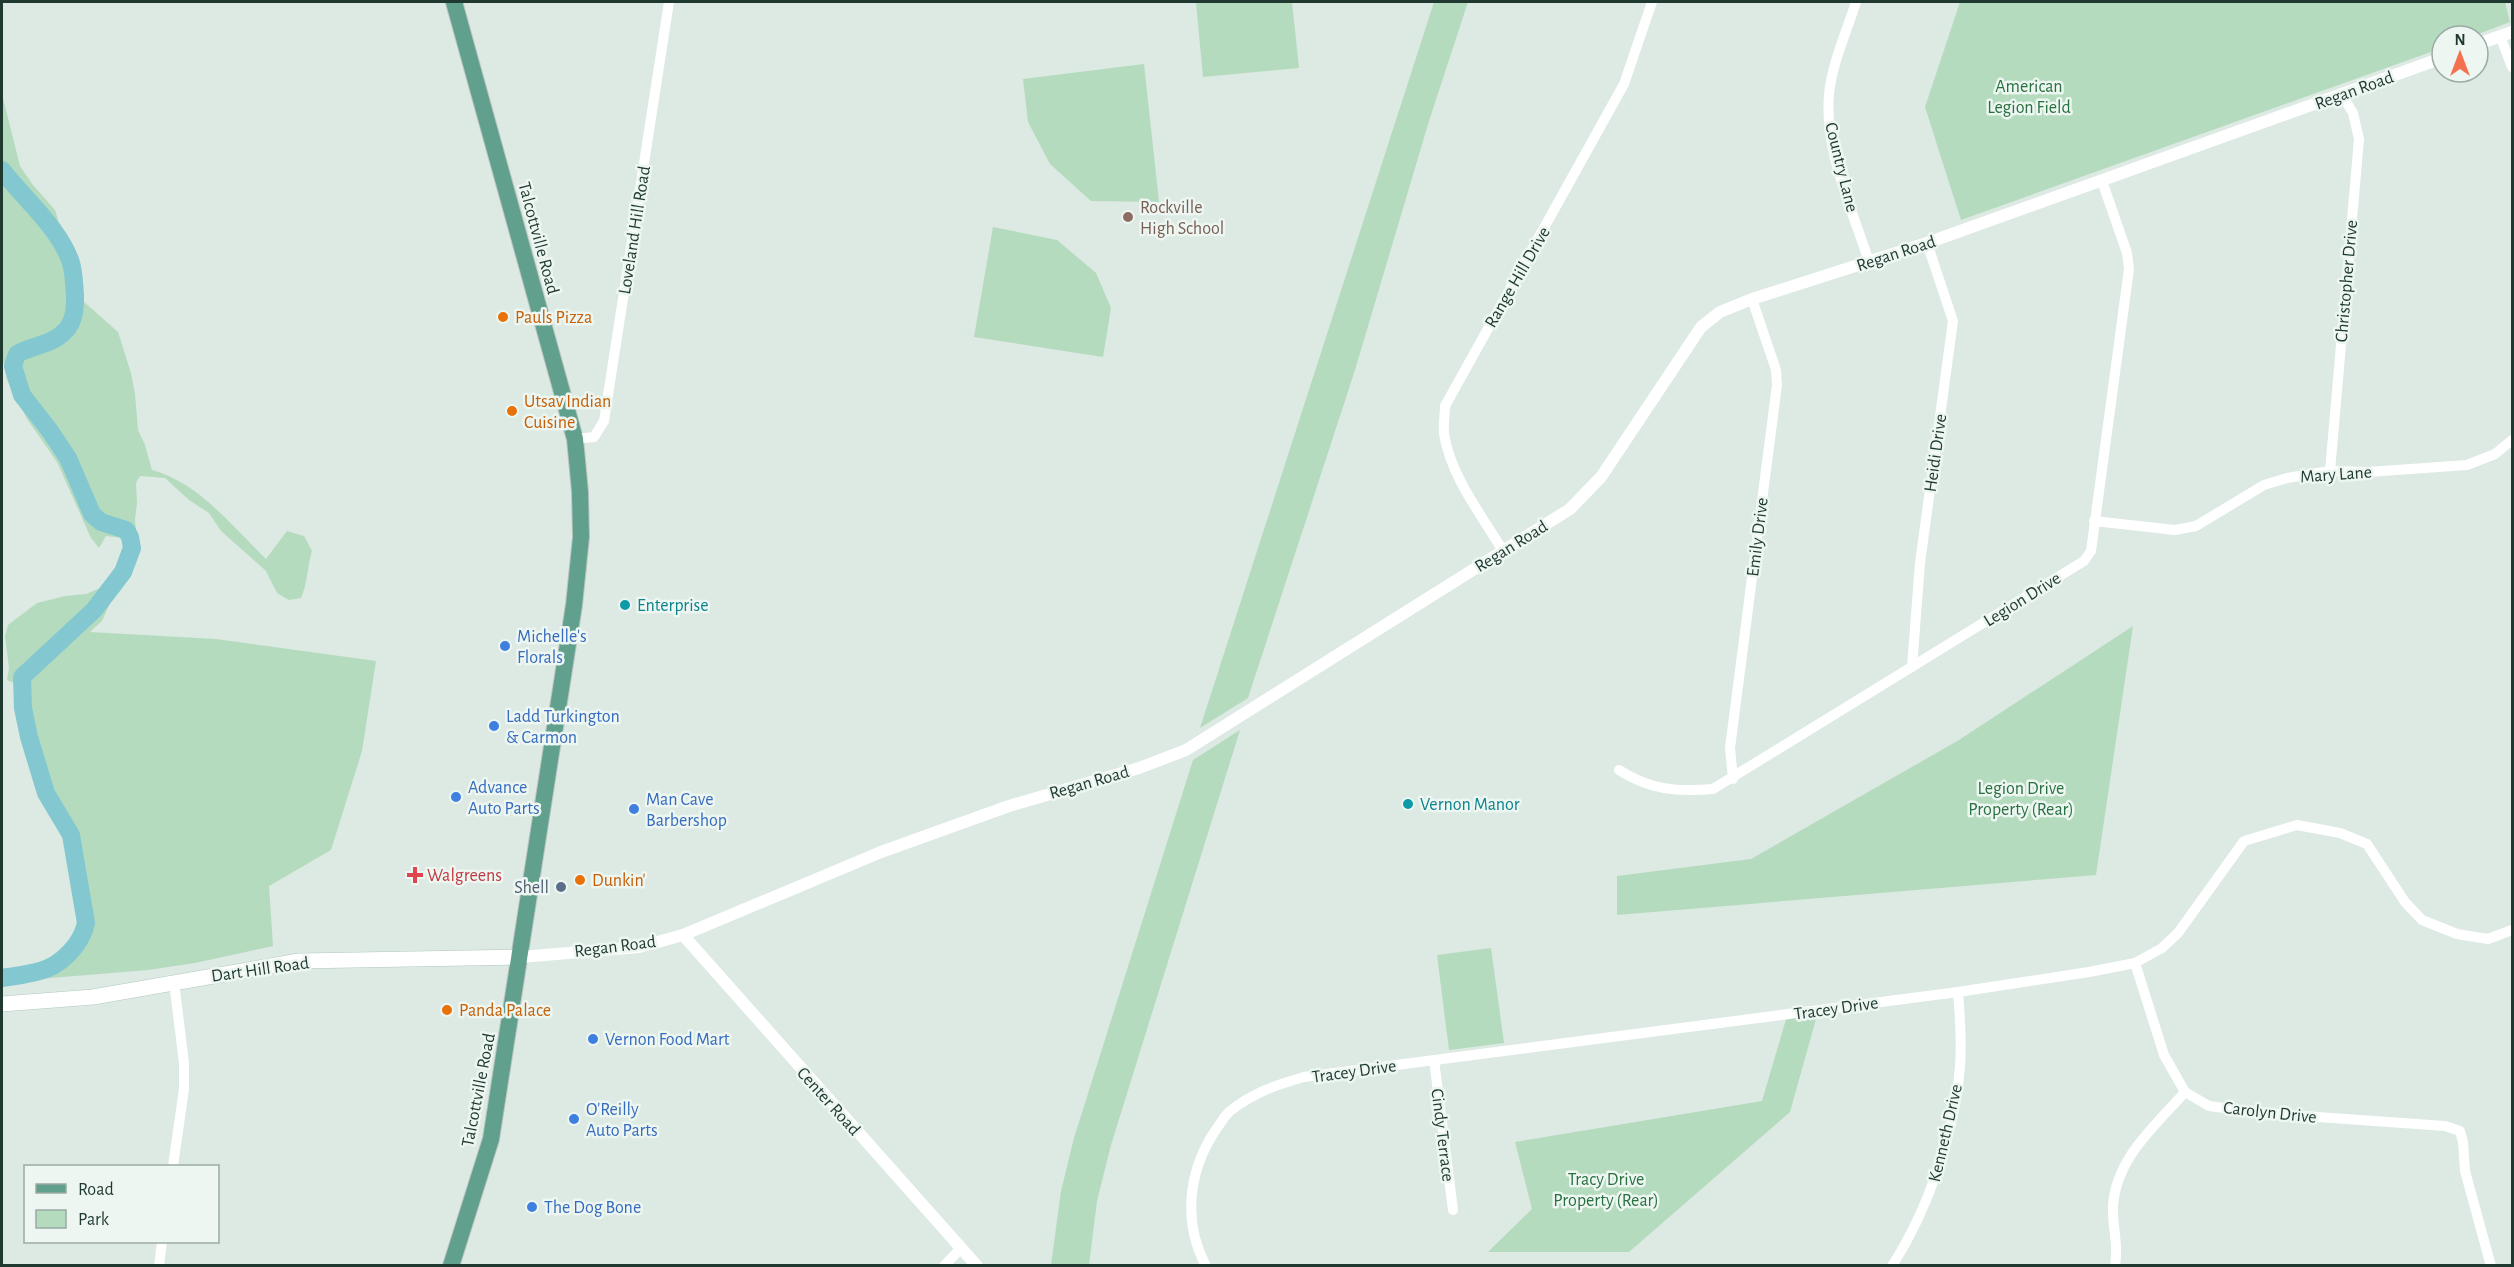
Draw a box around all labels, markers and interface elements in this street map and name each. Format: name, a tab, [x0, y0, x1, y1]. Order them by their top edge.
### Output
north arrow	[2430, 24, 2490, 84]
text: N	[2454, 32, 2466, 48]
street label: Regan Road	[2313, 68, 2396, 113]
park label: American Legion Field	[1987, 78, 2071, 117]
street label: Country Lane	[1821, 121, 1861, 214]
street label: Loveland Hill Road	[616, 165, 654, 296]
street label: Talcottville Road	[514, 180, 562, 296]
place label: Rockville High School	[1140, 199, 1224, 238]
marker: Rockville High School	[1121, 210, 1135, 224]
street label: Christopher Drive	[2333, 219, 2361, 343]
street label: Range Hill Drive	[1482, 224, 1554, 331]
street label: Regan Road	[1854, 233, 1938, 275]
place label: Pauls Pizza	[515, 309, 592, 327]
marker: Pauls Pizza	[496, 310, 510, 324]
place label: Utsav Indian Cuisine	[524, 393, 611, 432]
marker: Utsav Indian Cuisine	[505, 404, 519, 418]
street label: Heidi Drive	[1922, 413, 1950, 493]
street label: Mary Lane	[2299, 464, 2373, 486]
street label: Emily Drive	[1744, 496, 1772, 578]
street label: Regan Road	[1472, 517, 1551, 576]
street label: Legion Drive	[1981, 569, 2064, 630]
place label: Enterprise	[637, 597, 709, 615]
marker: Enterprise	[618, 598, 632, 612]
place label: Michelle's Florals	[517, 628, 587, 667]
marker: Michelle's Florals	[498, 639, 512, 653]
place label: Ladd Turkington & Carmon	[506, 708, 620, 747]
marker: Ladd Turkington & Carmon	[487, 719, 501, 733]
street label: Regan Road	[1047, 763, 1131, 803]
place label: Advance Auto Parts	[468, 779, 540, 818]
park label: Legion Drive Property (Rear)	[1968, 780, 2074, 819]
marker: Advance Auto Parts	[449, 790, 463, 804]
place label: Man Cave Barbershop	[646, 791, 727, 830]
place label: Vernon Manor	[1420, 796, 1520, 814]
marker: Vernon Manor	[1401, 797, 1415, 811]
marker: Man Cave Barbershop	[627, 802, 641, 816]
place label: Walgreens	[427, 867, 502, 885]
marker: Walgreens	[408, 868, 422, 882]
place label: Dunkin'	[592, 872, 646, 890]
marker: Dunkin'	[573, 873, 587, 887]
place label: Shell	[514, 879, 549, 897]
marker: Shell	[554, 880, 568, 894]
street label: Regan Road	[573, 933, 657, 961]
street label: Dart Hill Road	[210, 954, 310, 986]
street label: Tracey Drive	[1793, 994, 1879, 1024]
place label: Panda Palace	[459, 1002, 551, 1020]
marker: Panda Palace	[440, 1003, 454, 1017]
place label: Vernon Food Mart	[605, 1031, 730, 1049]
street label: Talcottville Road	[459, 1032, 499, 1149]
marker: Vernon Food Mart	[586, 1032, 600, 1046]
street label: Tracey Drive	[1311, 1057, 1397, 1087]
street label: Center Road	[793, 1064, 863, 1139]
street label: Kenneth Drive	[1926, 1083, 1966, 1184]
street label: Cindy Terrace	[1427, 1087, 1457, 1183]
street label: Carolyn Drive	[2222, 1099, 2318, 1127]
place label: O'Reilly Auto Parts	[586, 1101, 658, 1140]
marker: O'Reilly Auto Parts	[567, 1112, 581, 1126]
legend	[24, 1165, 219, 1243]
park label: Tracy Drive Property (Rear)	[1553, 1171, 1659, 1210]
text: Road	[78, 1181, 114, 1199]
place label: The Dog Bone	[544, 1199, 641, 1217]
marker: The Dog Bone	[525, 1200, 539, 1214]
text: Park	[78, 1211, 110, 1229]

